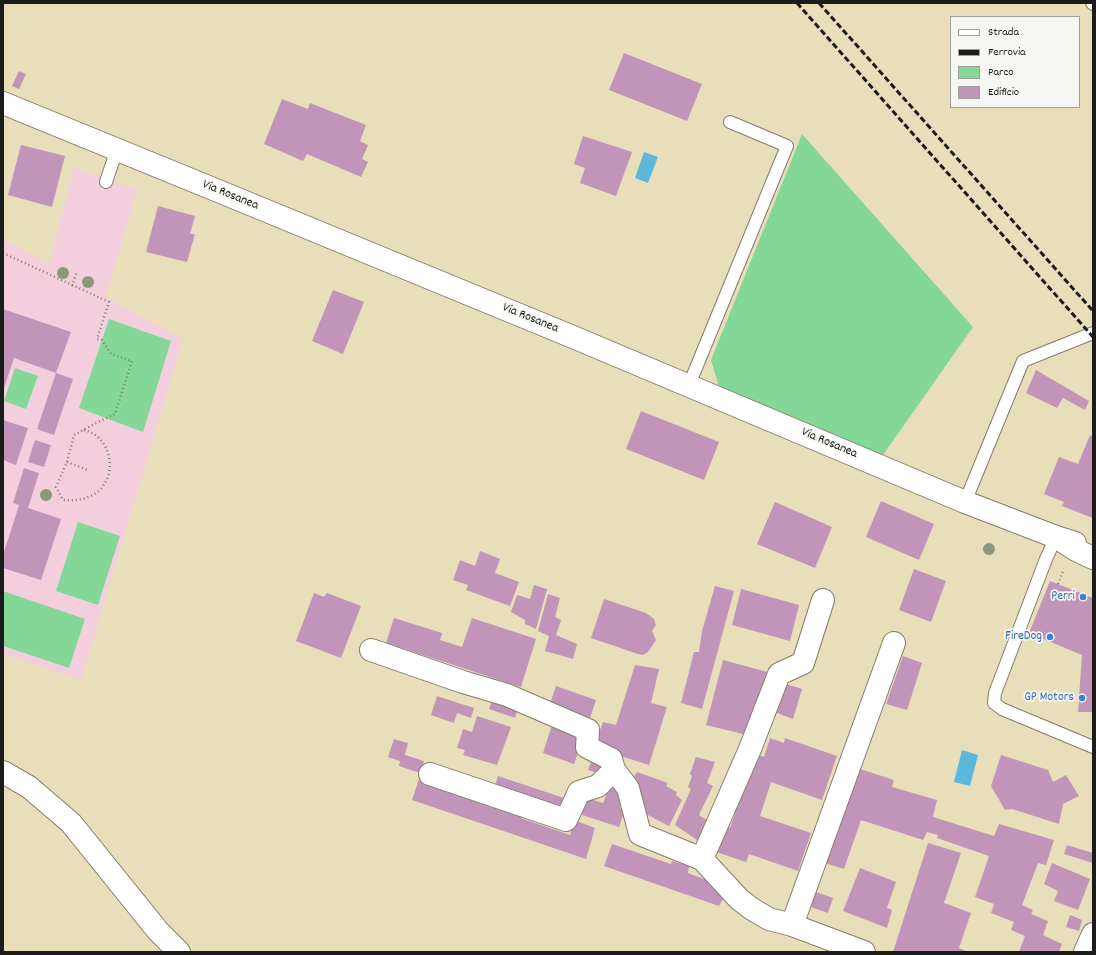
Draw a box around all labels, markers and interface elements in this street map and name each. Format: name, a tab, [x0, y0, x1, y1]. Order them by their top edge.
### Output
legend	[950, 16, 1080, 108]
text: Strada	[988, 24, 1019, 41]
text: Ferrovia	[988, 44, 1026, 61]
text: Parco	[988, 64, 1014, 81]
text: Edificio	[988, 84, 1019, 101]
street label: Via Rosanea	[200, 178, 260, 214]
street label: Via Rosanea	[500, 301, 560, 337]
street label: Via Rosanea	[799, 425, 859, 463]
place label: Perri	[1051, 589, 1075, 605]
marker: Perri	[1078, 592, 1088, 602]
place label: FireDog	[1005, 629, 1042, 645]
marker: FireDog	[1045, 632, 1055, 642]
place label: GP Motors	[1024, 690, 1074, 706]
marker: GP Motors	[1077, 693, 1087, 703]

